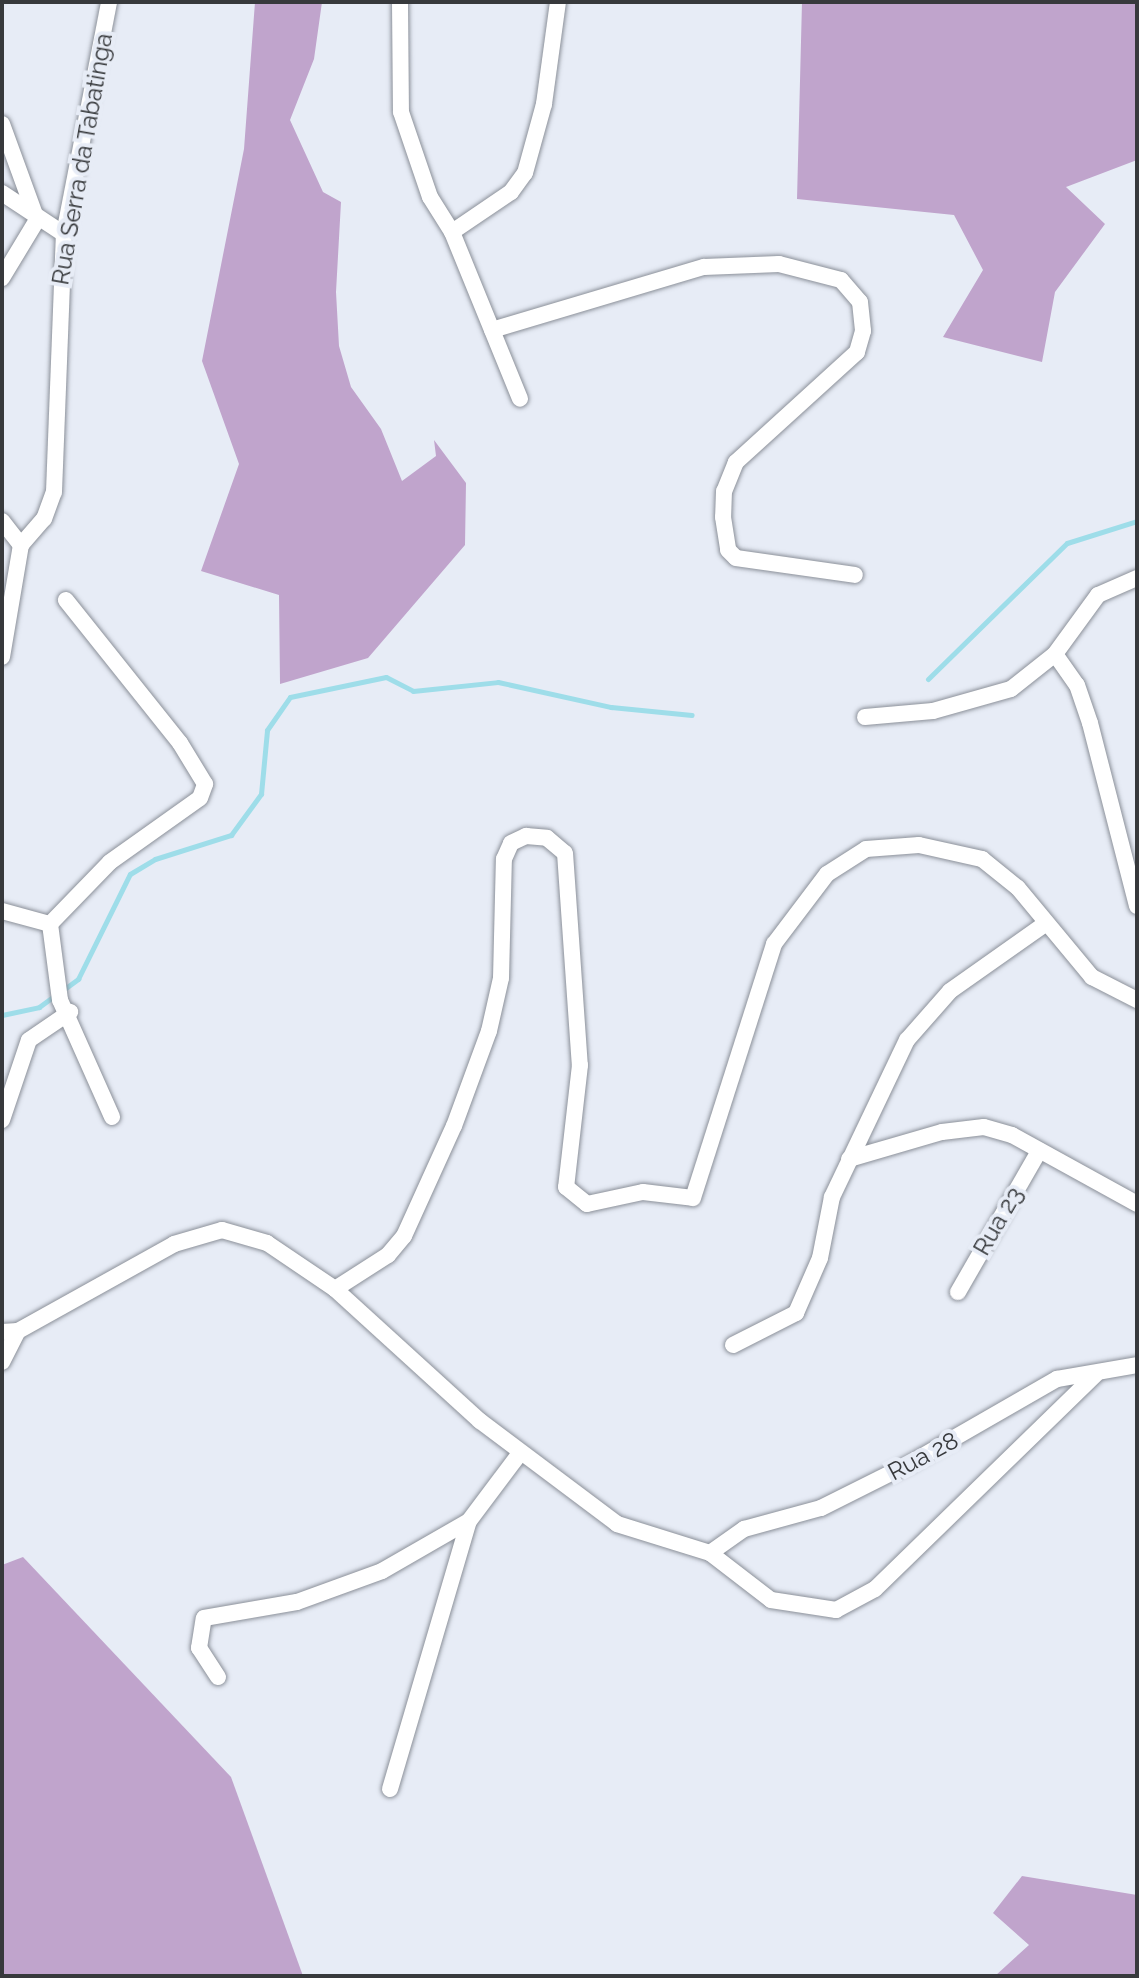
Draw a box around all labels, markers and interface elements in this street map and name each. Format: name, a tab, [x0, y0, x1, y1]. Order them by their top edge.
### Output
street label: Rua Serra da Tabatinga	[46, 30, 118, 288]
street label: Rua 23	[967, 1182, 1029, 1260]
street label: Rua 28	[883, 1426, 963, 1486]

